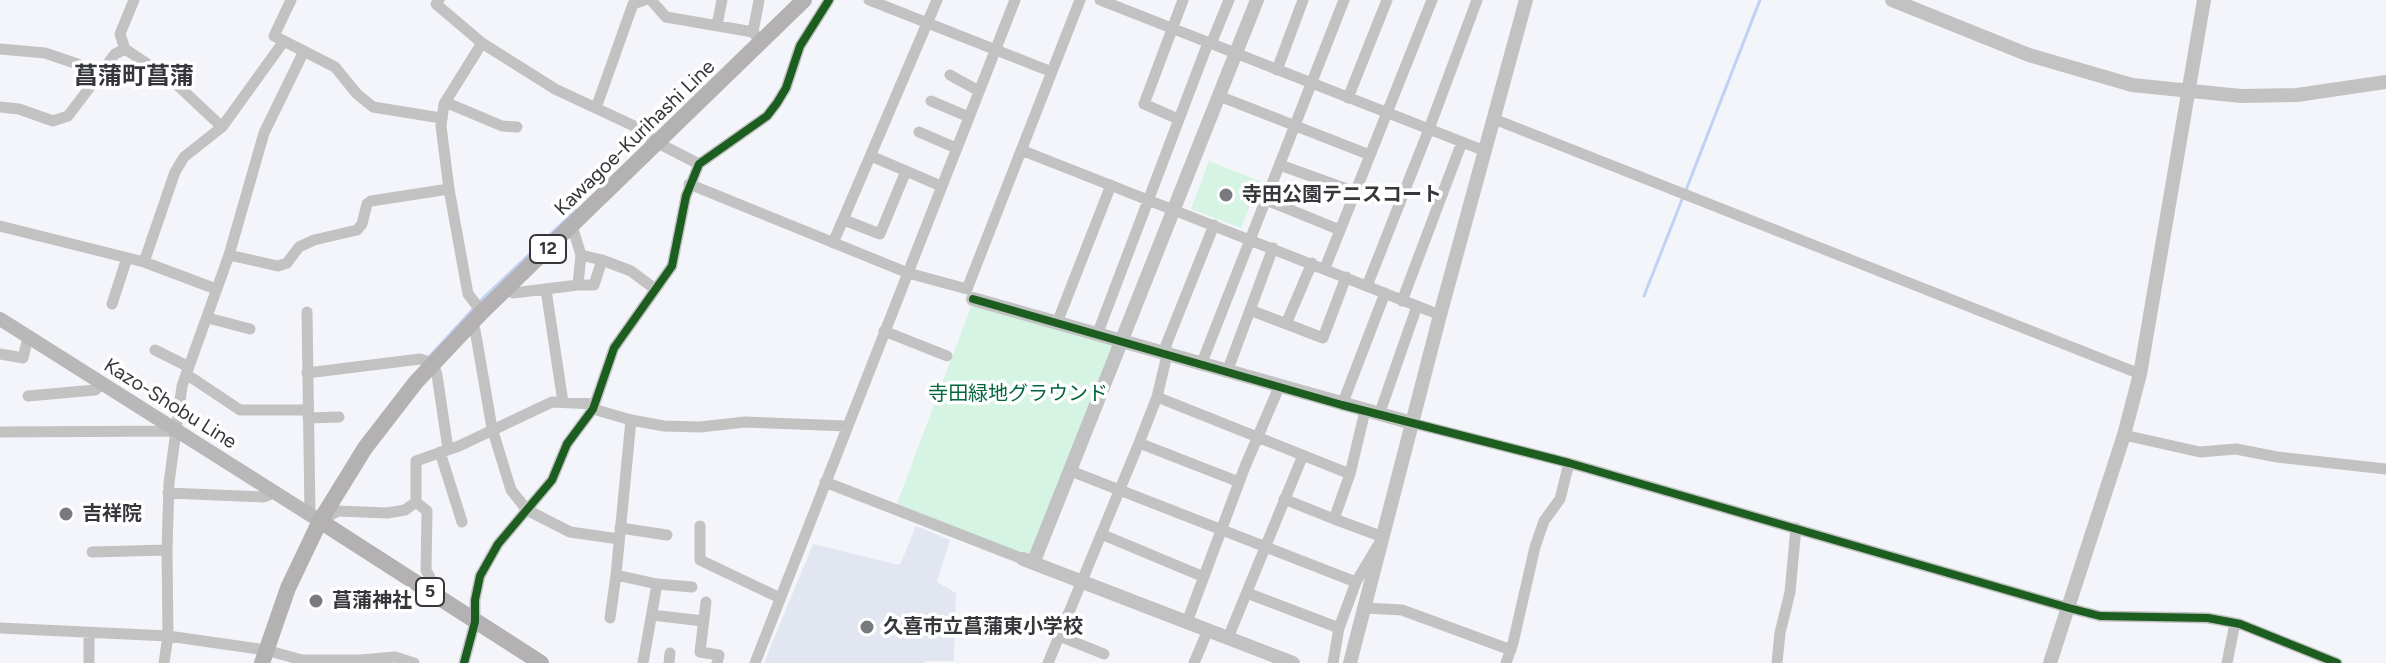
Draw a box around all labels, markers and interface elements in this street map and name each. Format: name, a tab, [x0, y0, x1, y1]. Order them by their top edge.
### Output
street label: Kawagoe-Kurihashi Line	[550, 55, 720, 221]
district label: 菖蒲町菖蒲	[74, 63, 194, 91]
place label: 寺田公園テニスコート	[1242, 183, 1442, 207]
marker: 寺田公園テニスコート	[1217, 186, 1235, 204]
road number: 12	[530, 235, 566, 263]
street label: Kazo-Shobu Line	[99, 354, 241, 454]
park label: 寺田緑地グラウンド	[928, 382, 1108, 406]
place label: 吉祥院	[82, 502, 142, 526]
marker: 吉祥院	[57, 505, 75, 523]
road number: 5	[416, 578, 444, 606]
place label: 菖蒲神社	[332, 589, 412, 613]
marker: 菖蒲神社	[307, 592, 325, 610]
place label: 久喜市立菖蒲東小学校	[883, 615, 1083, 639]
marker: 久喜市立菖蒲東小学校	[858, 618, 876, 636]

